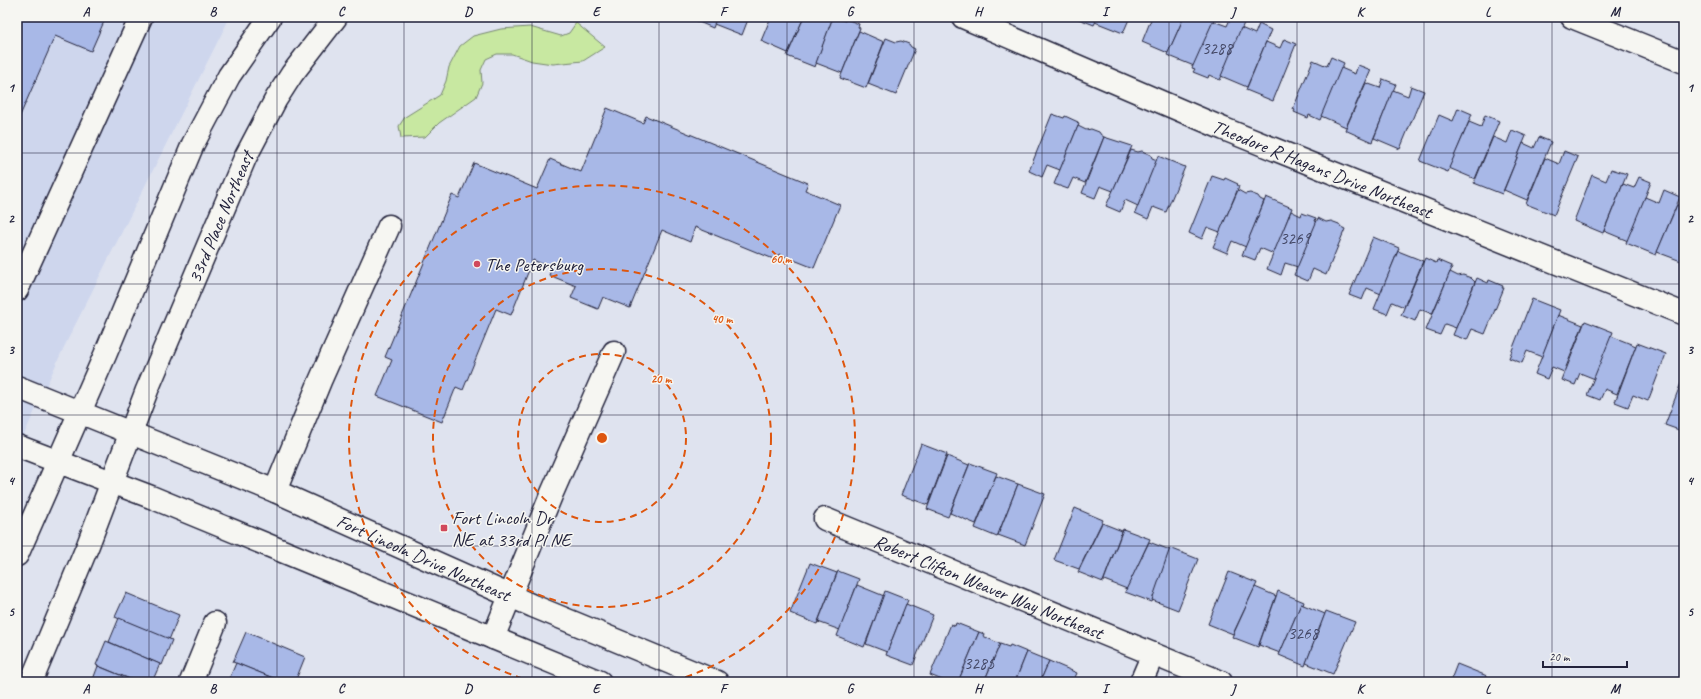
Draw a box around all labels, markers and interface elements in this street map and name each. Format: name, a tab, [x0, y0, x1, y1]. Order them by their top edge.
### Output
text: A	[83, 4, 91, 20]
text: B	[210, 4, 218, 20]
text: C	[338, 4, 346, 20]
text: D	[464, 4, 473, 20]
text: E	[593, 4, 602, 20]
text: F	[720, 4, 729, 20]
text: G	[847, 4, 855, 20]
text: H	[974, 4, 984, 20]
text: I	[1102, 4, 1111, 20]
text: J	[1230, 4, 1237, 20]
text: K	[1357, 4, 1367, 20]
text: L	[1485, 4, 1492, 20]
text: M	[1610, 4, 1621, 20]
house number: 3288	[1202, 38, 1235, 59]
text: 1	[8, 80, 16, 96]
text: 1	[1687, 80, 1695, 96]
street label: Theodore R Hagans Drive Northeast	[1208, 114, 1437, 225]
street label: 33rd Place Northeast	[183, 145, 261, 287]
text: 2	[8, 211, 15, 227]
text: 2	[1687, 211, 1694, 227]
house number: 3269	[1280, 228, 1312, 249]
text: 60 m	[771, 251, 793, 267]
place label: The Petersburg	[485, 253, 584, 277]
marker: The Petersburg	[472, 259, 482, 269]
text: 40 m	[712, 311, 733, 327]
text: 3	[8, 342, 15, 358]
text: 3	[1687, 342, 1694, 358]
text: 20 m	[651, 371, 672, 387]
centre of rings	[595, 431, 609, 445]
text: 4	[8, 473, 16, 489]
text: 4	[1687, 473, 1695, 489]
place label: Fort Lincoln Dr NE at 33rd Pl NE	[452, 506, 574, 552]
street label: Fort Lincoln Drive Northeast	[333, 509, 515, 608]
marker: Fort Lincoln Dr NE at 33rd Pl NE	[439, 523, 449, 533]
street label: Robert Clifton Weaver Way Northeast	[870, 529, 1108, 646]
text: 5	[8, 604, 15, 620]
text: 5	[1687, 604, 1694, 620]
house number: 3268	[1288, 623, 1321, 644]
scale bar	[1543, 643, 1627, 669]
text: 20 m	[1549, 649, 1571, 665]
house number: 3285	[964, 653, 996, 674]
text: A	[83, 681, 91, 697]
text: B	[210, 681, 218, 697]
text: C	[338, 681, 346, 697]
text: D	[464, 681, 473, 697]
text: E	[593, 681, 602, 697]
text: F	[720, 681, 729, 697]
text: G	[847, 681, 855, 697]
text: H	[974, 681, 984, 697]
text: I	[1102, 681, 1111, 697]
text: J	[1230, 681, 1237, 697]
text: K	[1357, 681, 1367, 697]
text: L	[1485, 681, 1492, 697]
text: M	[1610, 681, 1621, 697]

